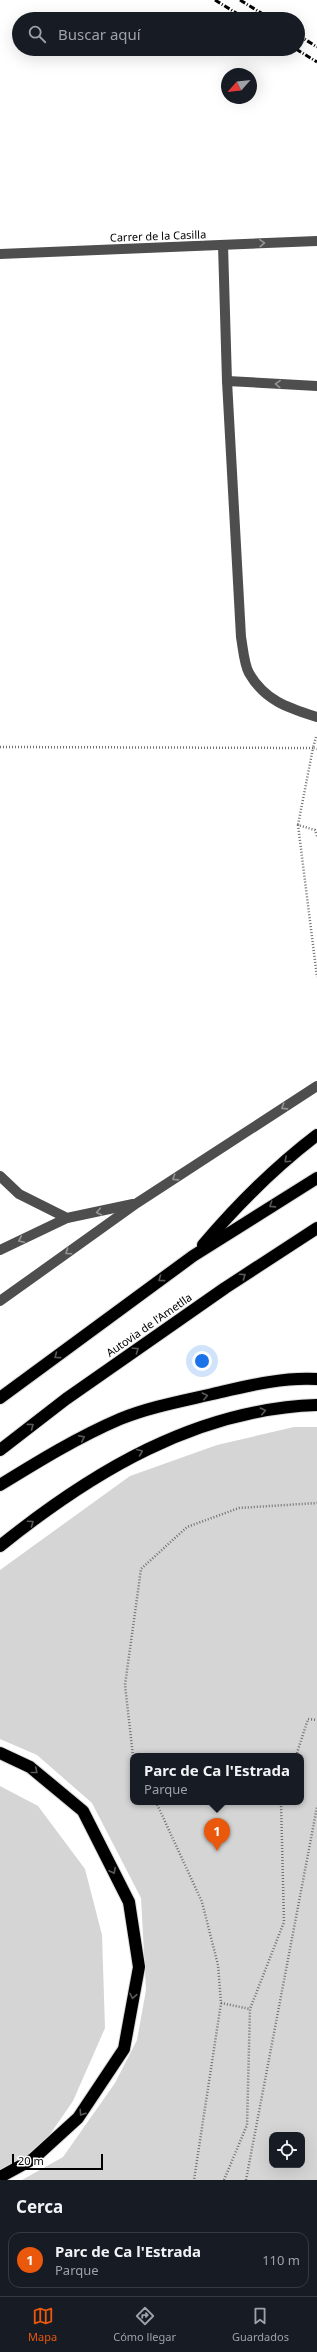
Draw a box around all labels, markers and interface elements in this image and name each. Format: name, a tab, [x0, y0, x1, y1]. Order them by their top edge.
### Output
search box	[12, 12, 305, 56]
icon: search	[26, 23, 48, 45]
text: Buscar aquí	[58, 24, 141, 44]
north arrow	[221, 68, 257, 104]
street label: Carrer de la Casilla	[110, 226, 206, 245]
one-way arrow	[259, 239, 265, 248]
one-way arrow	[275, 379, 281, 388]
one-way arrow	[281, 1103, 288, 1110]
one-way arrow	[284, 1155, 292, 1162]
one-way arrow	[172, 1173, 179, 1181]
one-way arrow	[269, 1200, 276, 1208]
one-way arrow	[96, 1207, 102, 1215]
one-way arrow	[18, 1235, 25, 1243]
one-way arrow	[65, 1247, 72, 1255]
one-way arrow	[239, 1273, 246, 1280]
one-way arrow	[159, 1274, 166, 1281]
street label: Autovia de l'Ametlla	[103, 1289, 195, 1360]
one-way arrow	[132, 1348, 139, 1355]
one-way arrow	[54, 1351, 61, 1358]
your location	[192, 1351, 212, 1371]
one-way arrow	[202, 1392, 208, 1400]
one-way arrow	[260, 1407, 266, 1415]
one-way arrow	[27, 1423, 34, 1431]
one-way arrow	[78, 1435, 86, 1443]
one-way arrow	[136, 1449, 144, 1457]
one-way arrow	[27, 1521, 34, 1528]
popup	[130, 1753, 304, 1805]
text: Parc de Ca l'Estrada	[144, 1760, 290, 1780]
one-way arrow	[30, 1766, 37, 1773]
text: Parque	[144, 1780, 188, 1798]
pin: 1	[204, 1818, 230, 1851]
one-way arrow	[108, 1867, 116, 1874]
one-way arrow	[130, 1993, 138, 1999]
one-way arrow	[80, 2108, 87, 2115]
map controls	[269, 2132, 305, 2168]
button: locate	[269, 2132, 305, 2168]
scale bar	[12, 2152, 103, 2171]
text: 20 m	[18, 2153, 44, 2168]
text: Cerca	[16, 2195, 63, 2218]
text: Parc de Ca l'Estrada	[55, 2241, 201, 2261]
text: 1	[26, 2251, 34, 2269]
text: 110 m	[262, 2251, 300, 2269]
text: Parque	[55, 2261, 99, 2279]
tab: Mapa	[28, 2305, 57, 2344]
tab: Cómo llegar	[113, 2305, 176, 2344]
tab: Guardados	[232, 2305, 289, 2344]

